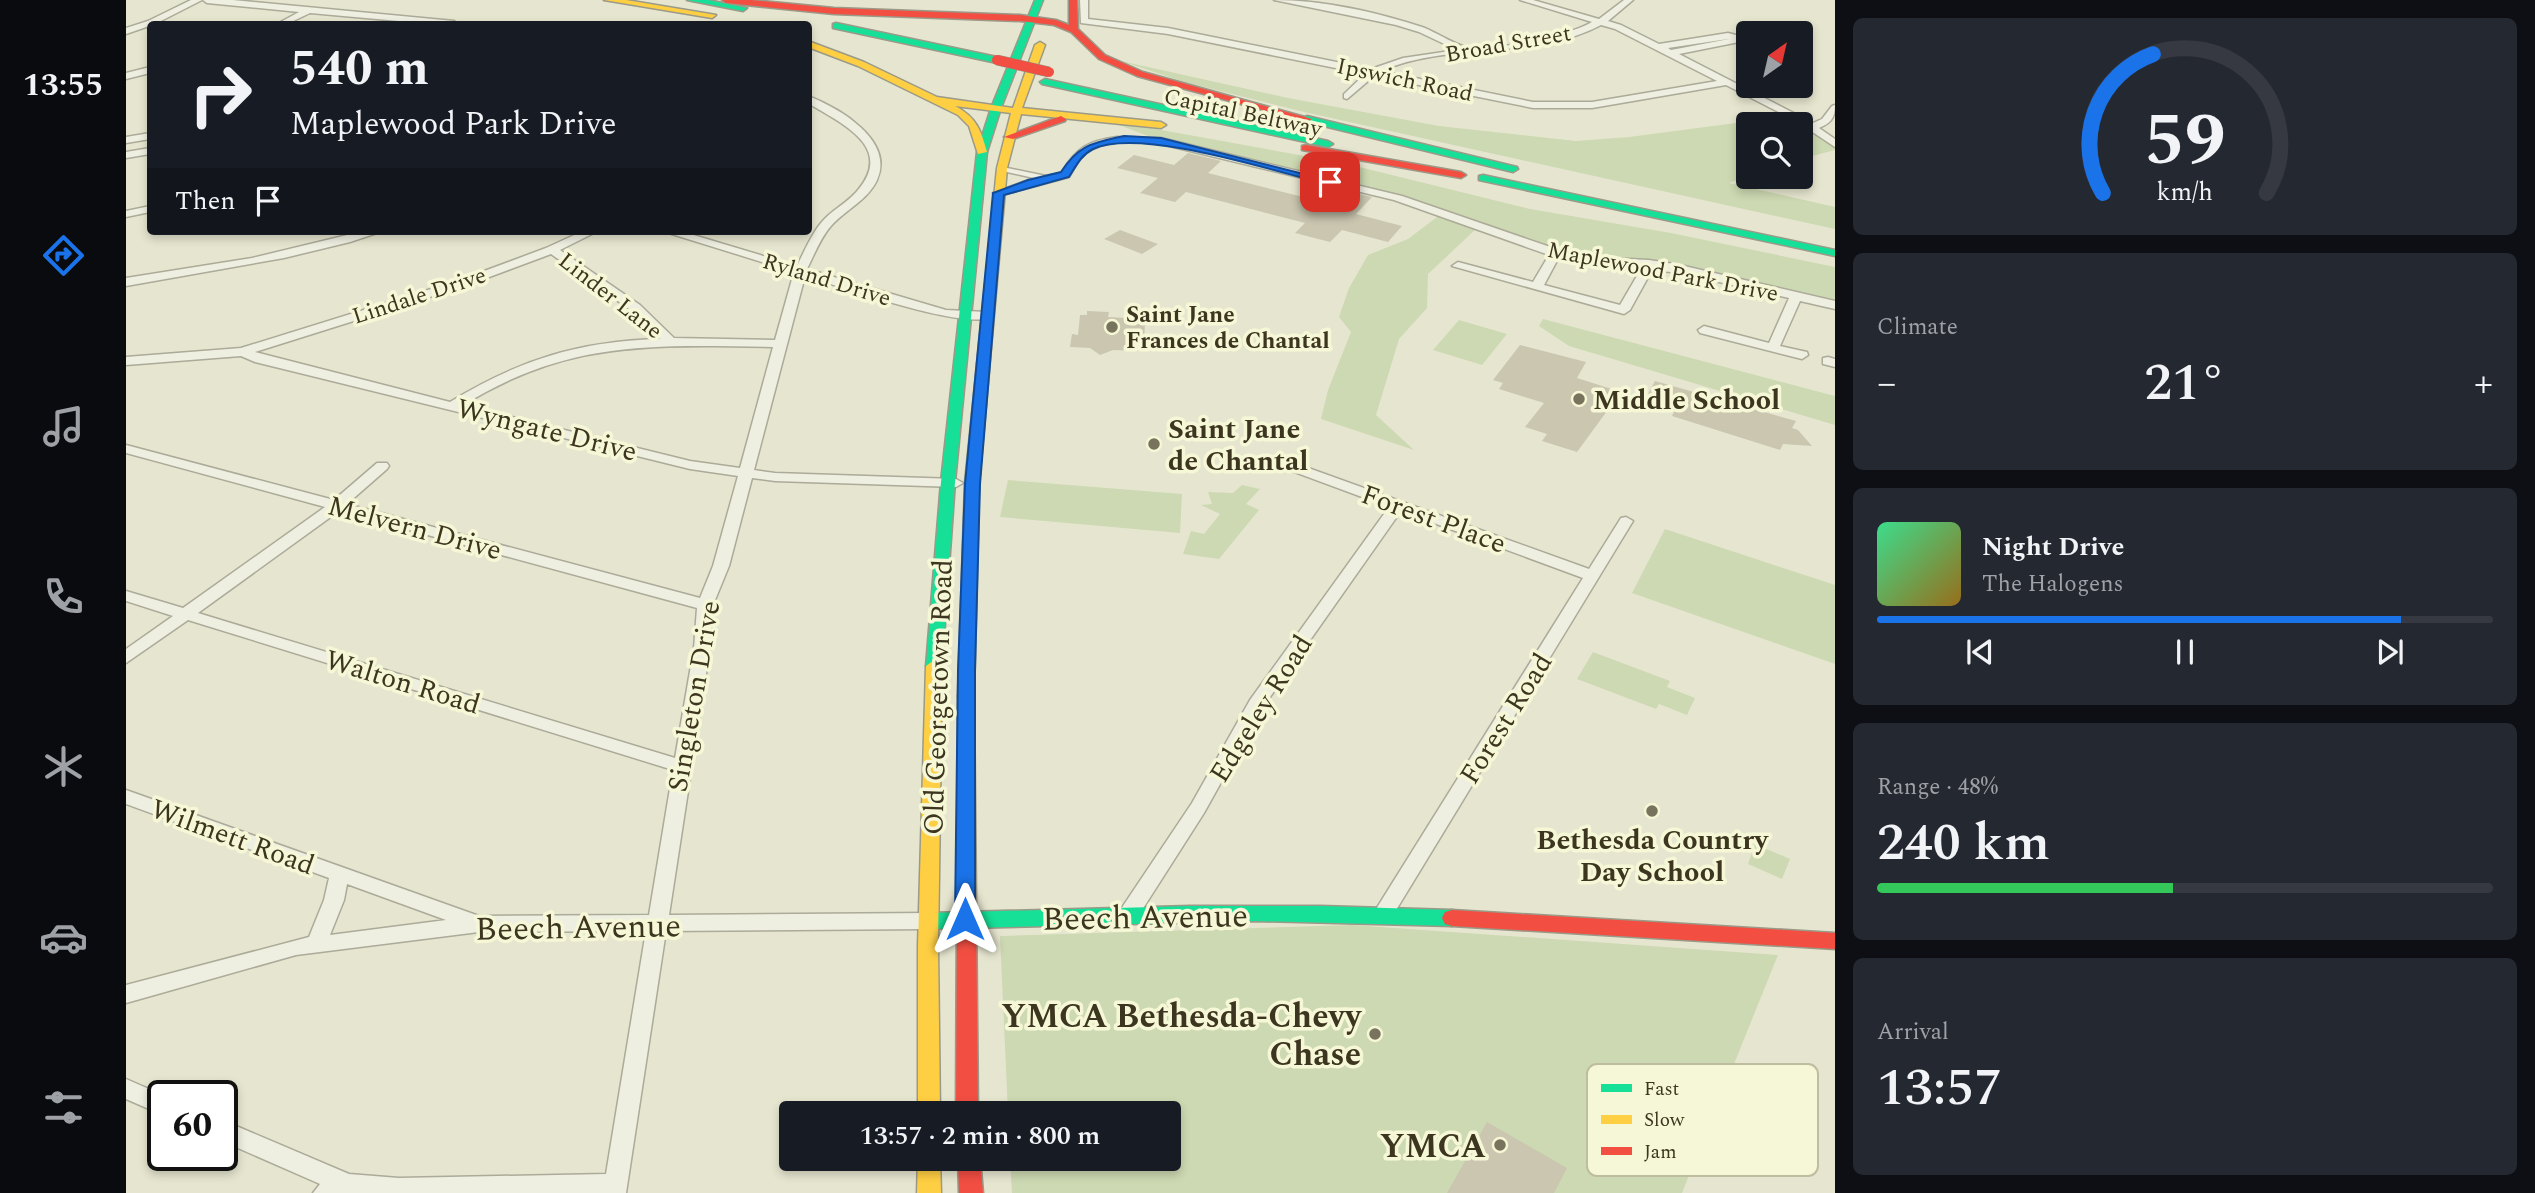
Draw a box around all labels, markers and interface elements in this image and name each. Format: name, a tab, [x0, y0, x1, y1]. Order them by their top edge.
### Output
street label: Broad Street	[1443, 16, 1574, 73]
north arrow	[1736, 21, 1813, 98]
map controls	[1736, 21, 1813, 189]
text: 540 m	[290, 32, 429, 107]
icon: right	[175, 49, 266, 140]
street label: Ipswich Road	[1333, 49, 1476, 112]
text: 13:55	[23, 61, 103, 110]
street label: Capital Beltway	[1160, 80, 1326, 148]
text: 59	[2144, 86, 2226, 197]
text: Maplewood Park Drive	[290, 100, 617, 149]
button: search	[1736, 112, 1813, 189]
pin	[1300, 152, 1360, 212]
icon: arrive	[1311, 163, 1349, 201]
text: km/h	[2157, 173, 2213, 211]
text: Then	[175, 181, 235, 221]
icon: arrive	[249, 182, 287, 220]
icon: directions	[39, 231, 88, 280]
street label: Maplewood Park Drive	[1544, 233, 1781, 312]
street label: Linder Lane	[550, 244, 670, 348]
street label: Ryland Drive	[758, 244, 895, 317]
street label: Lindale Drive	[348, 258, 491, 335]
place label: Saint Jane Frances de Chantal	[1126, 298, 1330, 359]
text: Climate	[1877, 310, 1958, 345]
marker: Saint Jane Frances de Chantal	[1104, 319, 1120, 335]
text: 21°	[2144, 344, 2226, 423]
text: −	[1877, 355, 1896, 413]
text: +	[2474, 355, 2493, 413]
place label: Middle School	[1593, 379, 1780, 422]
street label: Wyngate Drive	[452, 387, 641, 474]
marker: Middle School	[1571, 391, 1587, 407]
icon: music	[39, 402, 88, 451]
place label: Saint Jane de Chantal	[1168, 408, 1308, 483]
marker: Saint Jane de Chantal	[1146, 436, 1162, 452]
street label: Forest Place	[1355, 473, 1512, 566]
street label: Melvern Drive	[323, 485, 506, 572]
text: Night Drive	[1982, 527, 2124, 567]
street label: Old Georgetown Road	[912, 558, 965, 836]
text: The Halogens	[1982, 567, 2124, 602]
icon: phone	[39, 572, 88, 621]
street label: Singleton Drive	[657, 597, 732, 795]
street label: Edgeley Road	[1199, 626, 1324, 791]
icon: previous	[1961, 633, 1999, 671]
icon: pause	[2166, 633, 2204, 671]
icon: next	[2371, 633, 2409, 671]
street label: Walton Road	[320, 638, 485, 726]
street label: Forest Road	[1449, 645, 1564, 793]
icon: climate	[39, 742, 88, 791]
text: Range · 48%	[1877, 770, 1998, 805]
street label: Wilmett Road	[144, 788, 321, 887]
marker: Bethesda Country Day School	[1644, 803, 1660, 819]
text: 240 km	[1877, 804, 2050, 883]
place label: Bethesda Country Day School	[1536, 819, 1769, 894]
position arrow	[928, 882, 1002, 956]
street label: Beech Avenue	[1042, 891, 1249, 945]
street label: Beech Avenue	[475, 901, 682, 955]
icon: car	[39, 913, 88, 962]
place label: YMCA Bethesda-Chevy Chase	[1001, 992, 1362, 1080]
text: Arrival	[1877, 1015, 1949, 1050]
marker: YMCA Bethesda-Chevy Chase	[1367, 1026, 1383, 1042]
text: 13:57	[1877, 1049, 2002, 1128]
legend	[1587, 1064, 1818, 1176]
text: Fast	[1644, 1075, 1680, 1104]
speed limit sign: 60	[147, 1080, 238, 1171]
icon: filters	[39, 1083, 88, 1132]
text: Slow	[1644, 1106, 1685, 1135]
text: 13:57 · 2 min · 800 m	[860, 1116, 1100, 1156]
place label: YMCA	[1380, 1122, 1486, 1172]
marker: YMCA	[1492, 1137, 1508, 1153]
text: Jam	[1644, 1138, 1676, 1167]

